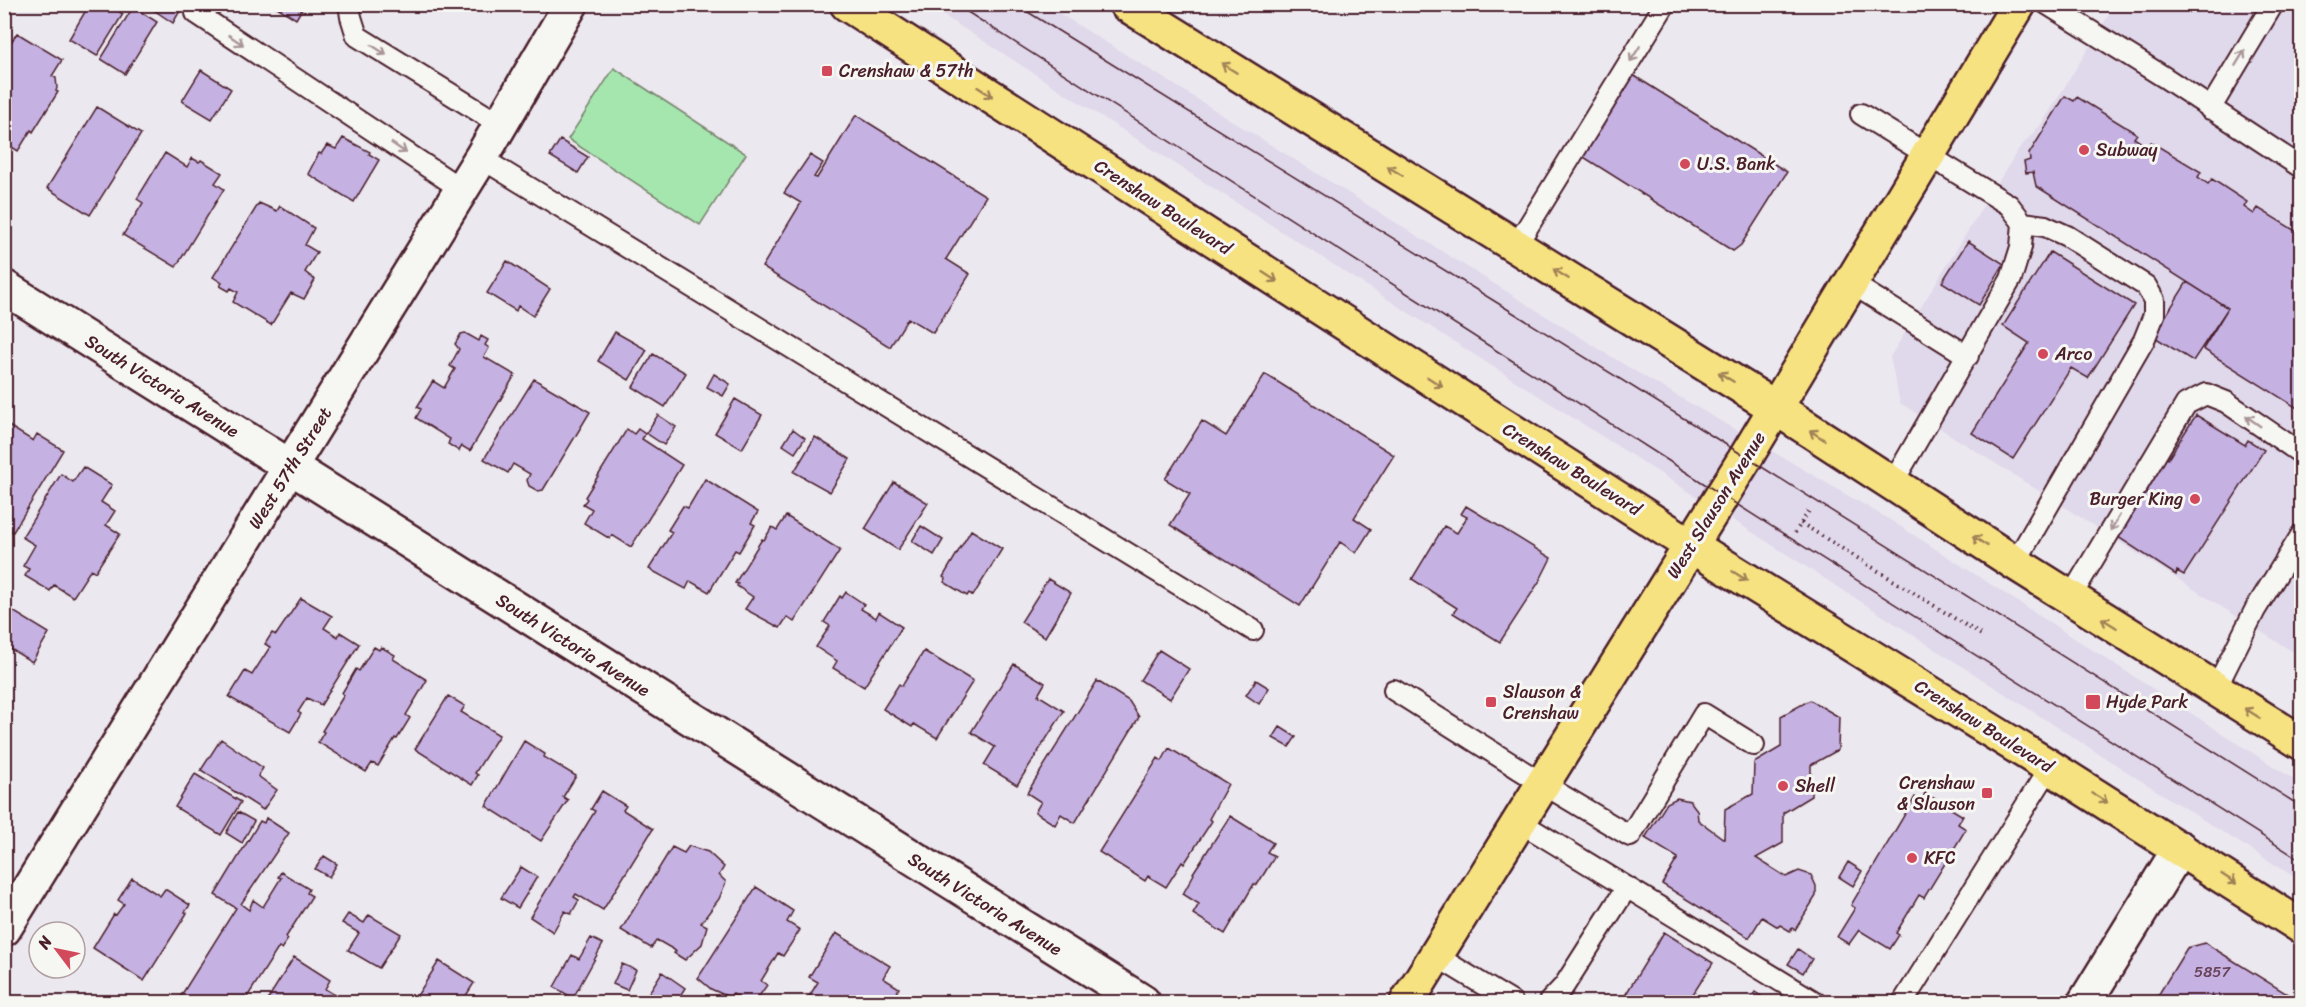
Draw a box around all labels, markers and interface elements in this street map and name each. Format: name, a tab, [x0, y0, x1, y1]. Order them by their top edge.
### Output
one-way arrow	[227, 34, 244, 46]
one-way arrow	[370, 44, 386, 56]
one-way arrow	[1628, 45, 1640, 62]
one-way arrow	[2235, 50, 2247, 67]
place label: Crenshaw & 57th	[839, 55, 974, 87]
one-way arrow	[1221, 62, 1238, 74]
marker: Crenshaw & 57th	[820, 64, 834, 78]
one-way arrow	[976, 85, 993, 98]
place label: Subway	[2096, 134, 2158, 166]
one-way arrow	[390, 141, 407, 154]
marker: Subway	[2077, 143, 2091, 157]
place label: U.S. Bank	[1697, 148, 1776, 180]
street label: Crenshaw Boulevard	[1088, 150, 1240, 265]
marker: U.S. Bank	[1678, 157, 1692, 171]
one-way arrow	[1387, 165, 1404, 177]
one-way arrow	[1552, 268, 1569, 281]
one-way arrow	[1261, 271, 1278, 283]
street label: South Victoria Avenue	[78, 325, 246, 447]
place label: Arco	[2054, 338, 2092, 370]
marker: Arco	[2036, 347, 2050, 361]
one-way arrow	[1718, 371, 1735, 383]
one-way arrow	[1426, 376, 1442, 388]
street label: West 57th Street	[239, 400, 341, 536]
street label: Crenshaw Boulevard	[1496, 413, 1649, 526]
one-way arrow	[2246, 415, 2262, 427]
street label: West Slauson Avenue	[1658, 425, 1774, 585]
one-way arrow	[1809, 429, 1826, 441]
place label: Burger King	[2090, 483, 2183, 515]
marker: Burger King	[2188, 492, 2202, 506]
one-way arrow	[2108, 514, 2120, 531]
one-way arrow	[1973, 535, 1989, 547]
one-way arrow	[1731, 570, 1748, 582]
street label: South Victoria Avenue	[489, 584, 657, 706]
one-way arrow	[2101, 617, 2118, 629]
street label: Crenshaw Boulevard	[1908, 670, 2061, 783]
place label: Slauson & Crenshaw	[1503, 676, 1581, 729]
place label: Hyde Park	[2106, 686, 2188, 718]
marker: Hyde Park	[2084, 693, 2102, 711]
marker: Slauson & Crenshaw	[1484, 695, 1498, 709]
one-way arrow	[2244, 706, 2261, 718]
place label: Crenshaw & Slauson	[1897, 767, 1976, 820]
place label: Shell	[1795, 770, 1836, 802]
marker: Shell	[1776, 779, 1790, 793]
marker: Crenshaw & Slauson	[1980, 786, 1994, 800]
one-way arrow	[2091, 792, 2108, 804]
place label: KFC	[1924, 842, 1956, 874]
street label: South Victoria Avenue	[901, 843, 1069, 965]
marker: KFC	[1905, 851, 1919, 865]
one-way arrow	[2220, 874, 2237, 886]
north arrow	[27, 920, 87, 980]
text: N	[29, 929, 60, 956]
house number: 5857	[2194, 959, 2231, 985]

